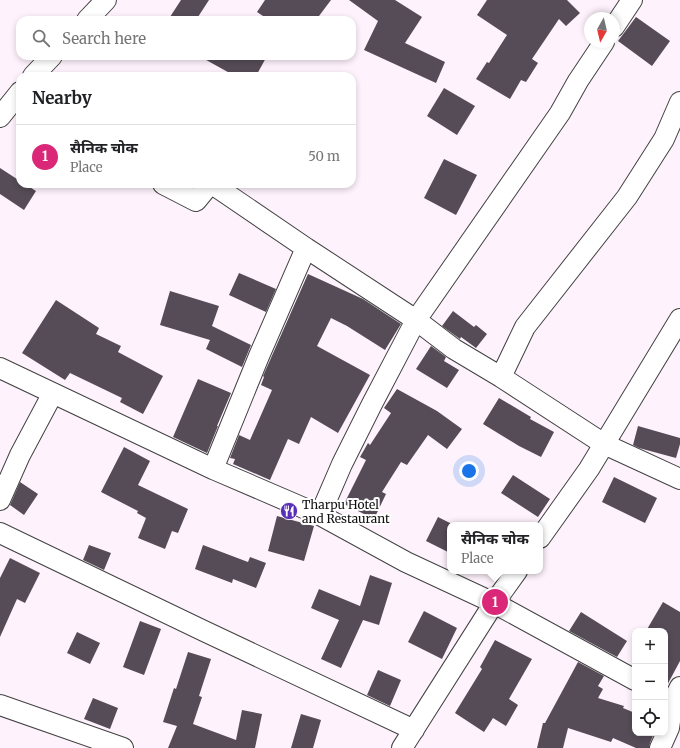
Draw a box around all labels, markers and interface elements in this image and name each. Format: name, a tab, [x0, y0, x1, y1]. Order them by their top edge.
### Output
north arrow	[584, 12, 620, 48]
search box	[16, 16, 356, 60]
icon: search	[30, 27, 52, 49]
text: Search here	[62, 29, 146, 48]
text: Nearby	[32, 87, 92, 109]
text: सैनिक चोक	[70, 138, 138, 157]
text: 1	[42, 148, 48, 165]
text: 50 m	[308, 148, 340, 165]
text: Place	[70, 159, 103, 176]
your location	[459, 461, 479, 481]
place label: Tharpu Hotel and Restaurant	[302, 497, 390, 526]
restaurant icon: Tharpu Hotel and Restaurant	[279, 501, 299, 521]
popup	[447, 522, 543, 574]
text: सैनिक चोक	[461, 529, 529, 548]
text: Place	[461, 550, 494, 567]
pin: 1	[482, 587, 508, 617]
map controls	[632, 628, 668, 736]
button: +	[632, 628, 668, 664]
button: −	[632, 664, 668, 700]
button: locate	[632, 700, 668, 736]

